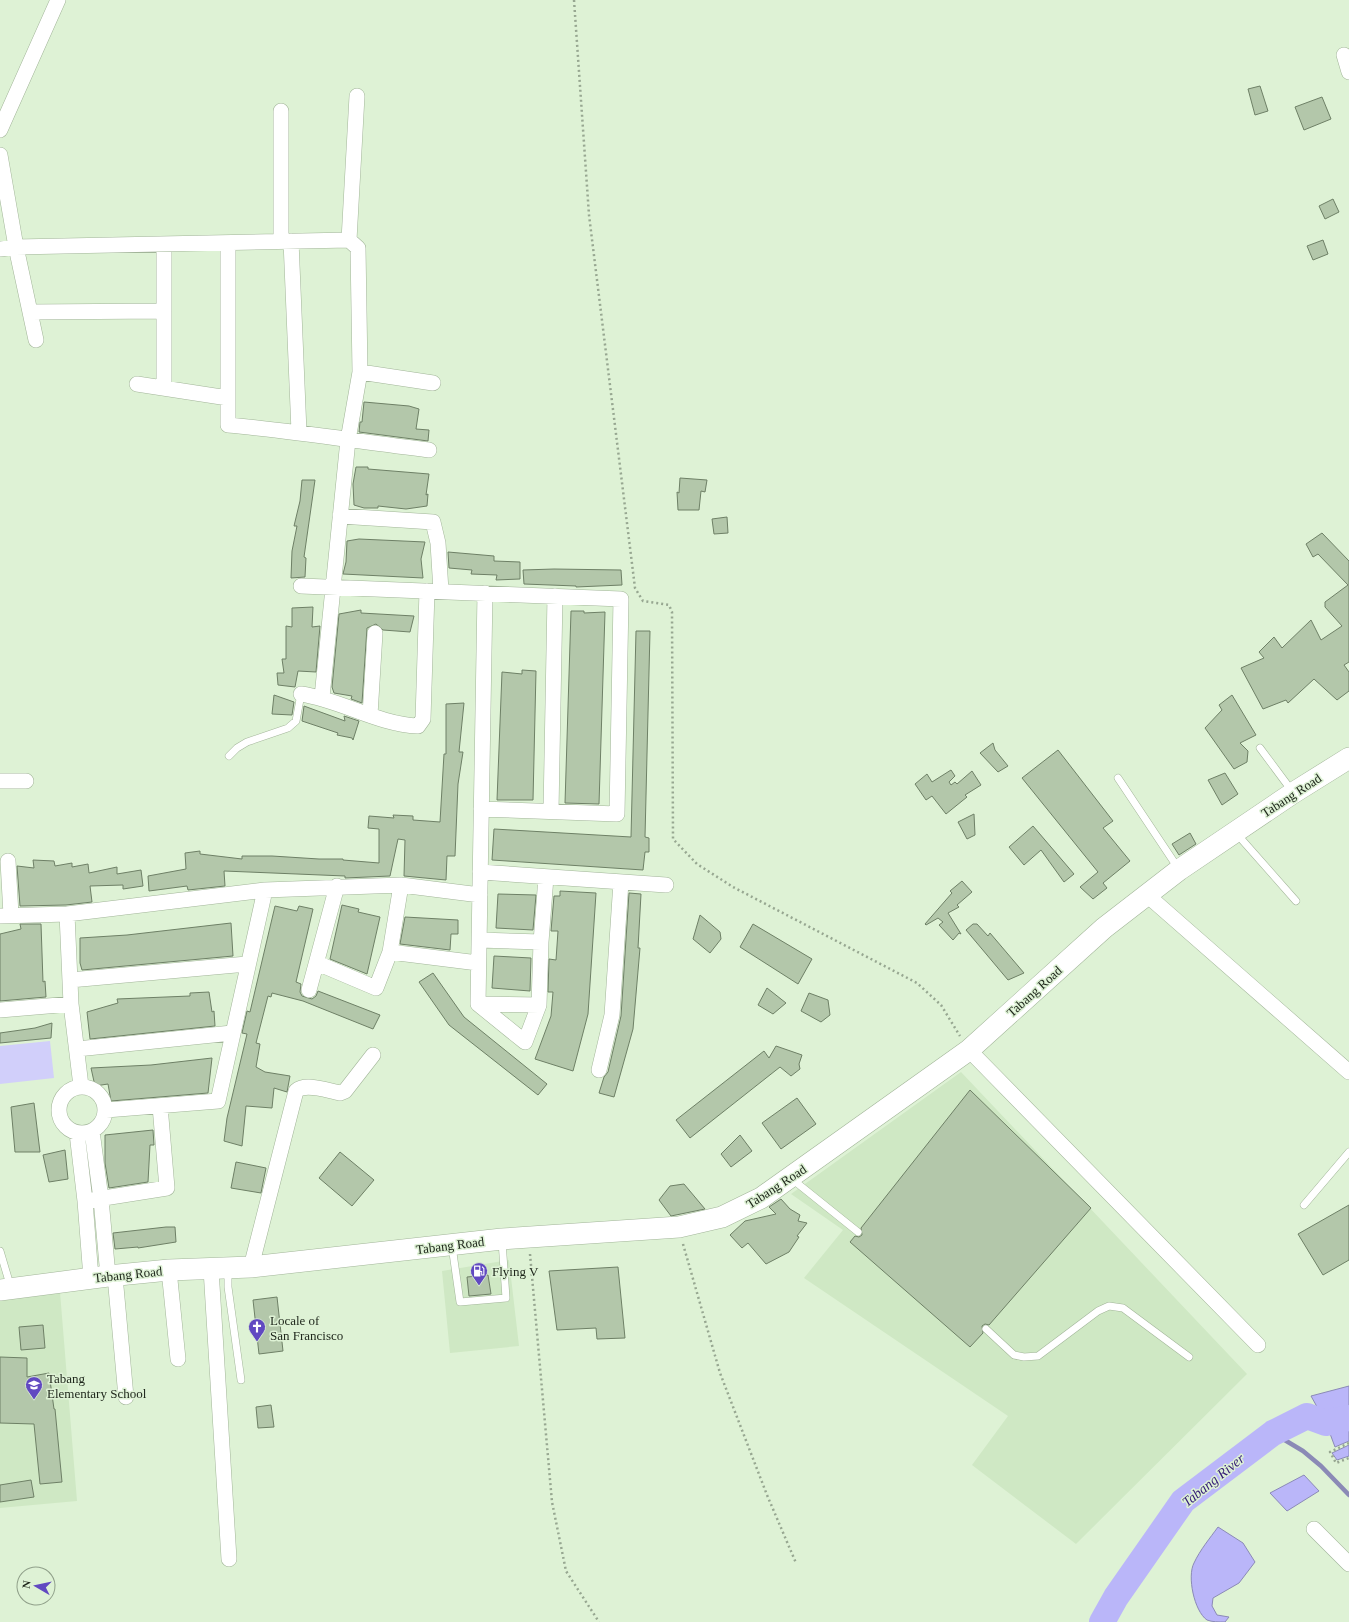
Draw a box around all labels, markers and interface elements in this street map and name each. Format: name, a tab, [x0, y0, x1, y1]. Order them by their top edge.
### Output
street label: Tabang Road	[1258, 770, 1325, 820]
street label: Tabang Road	[1004, 962, 1065, 1020]
street label: Tabang Road	[743, 1161, 810, 1211]
street label: Tabang Road	[415, 1234, 486, 1257]
fuel station icon: Flying V	[469, 1261, 489, 1286]
street label: Tabang Road	[93, 1263, 164, 1286]
place label: Flying V	[492, 1264, 539, 1279]
place label: Locale of San Francisco	[270, 1313, 343, 1343]
church icon: Locale of San Francisco	[247, 1317, 267, 1342]
place label: Tabang Elementary School	[47, 1371, 147, 1401]
school or university icon: Tabang Elementary School	[24, 1375, 44, 1400]
water label: Tabang River	[1179, 1451, 1248, 1510]
north arrow	[16, 1566, 56, 1606]
text: N	[20, 1580, 33, 1589]

